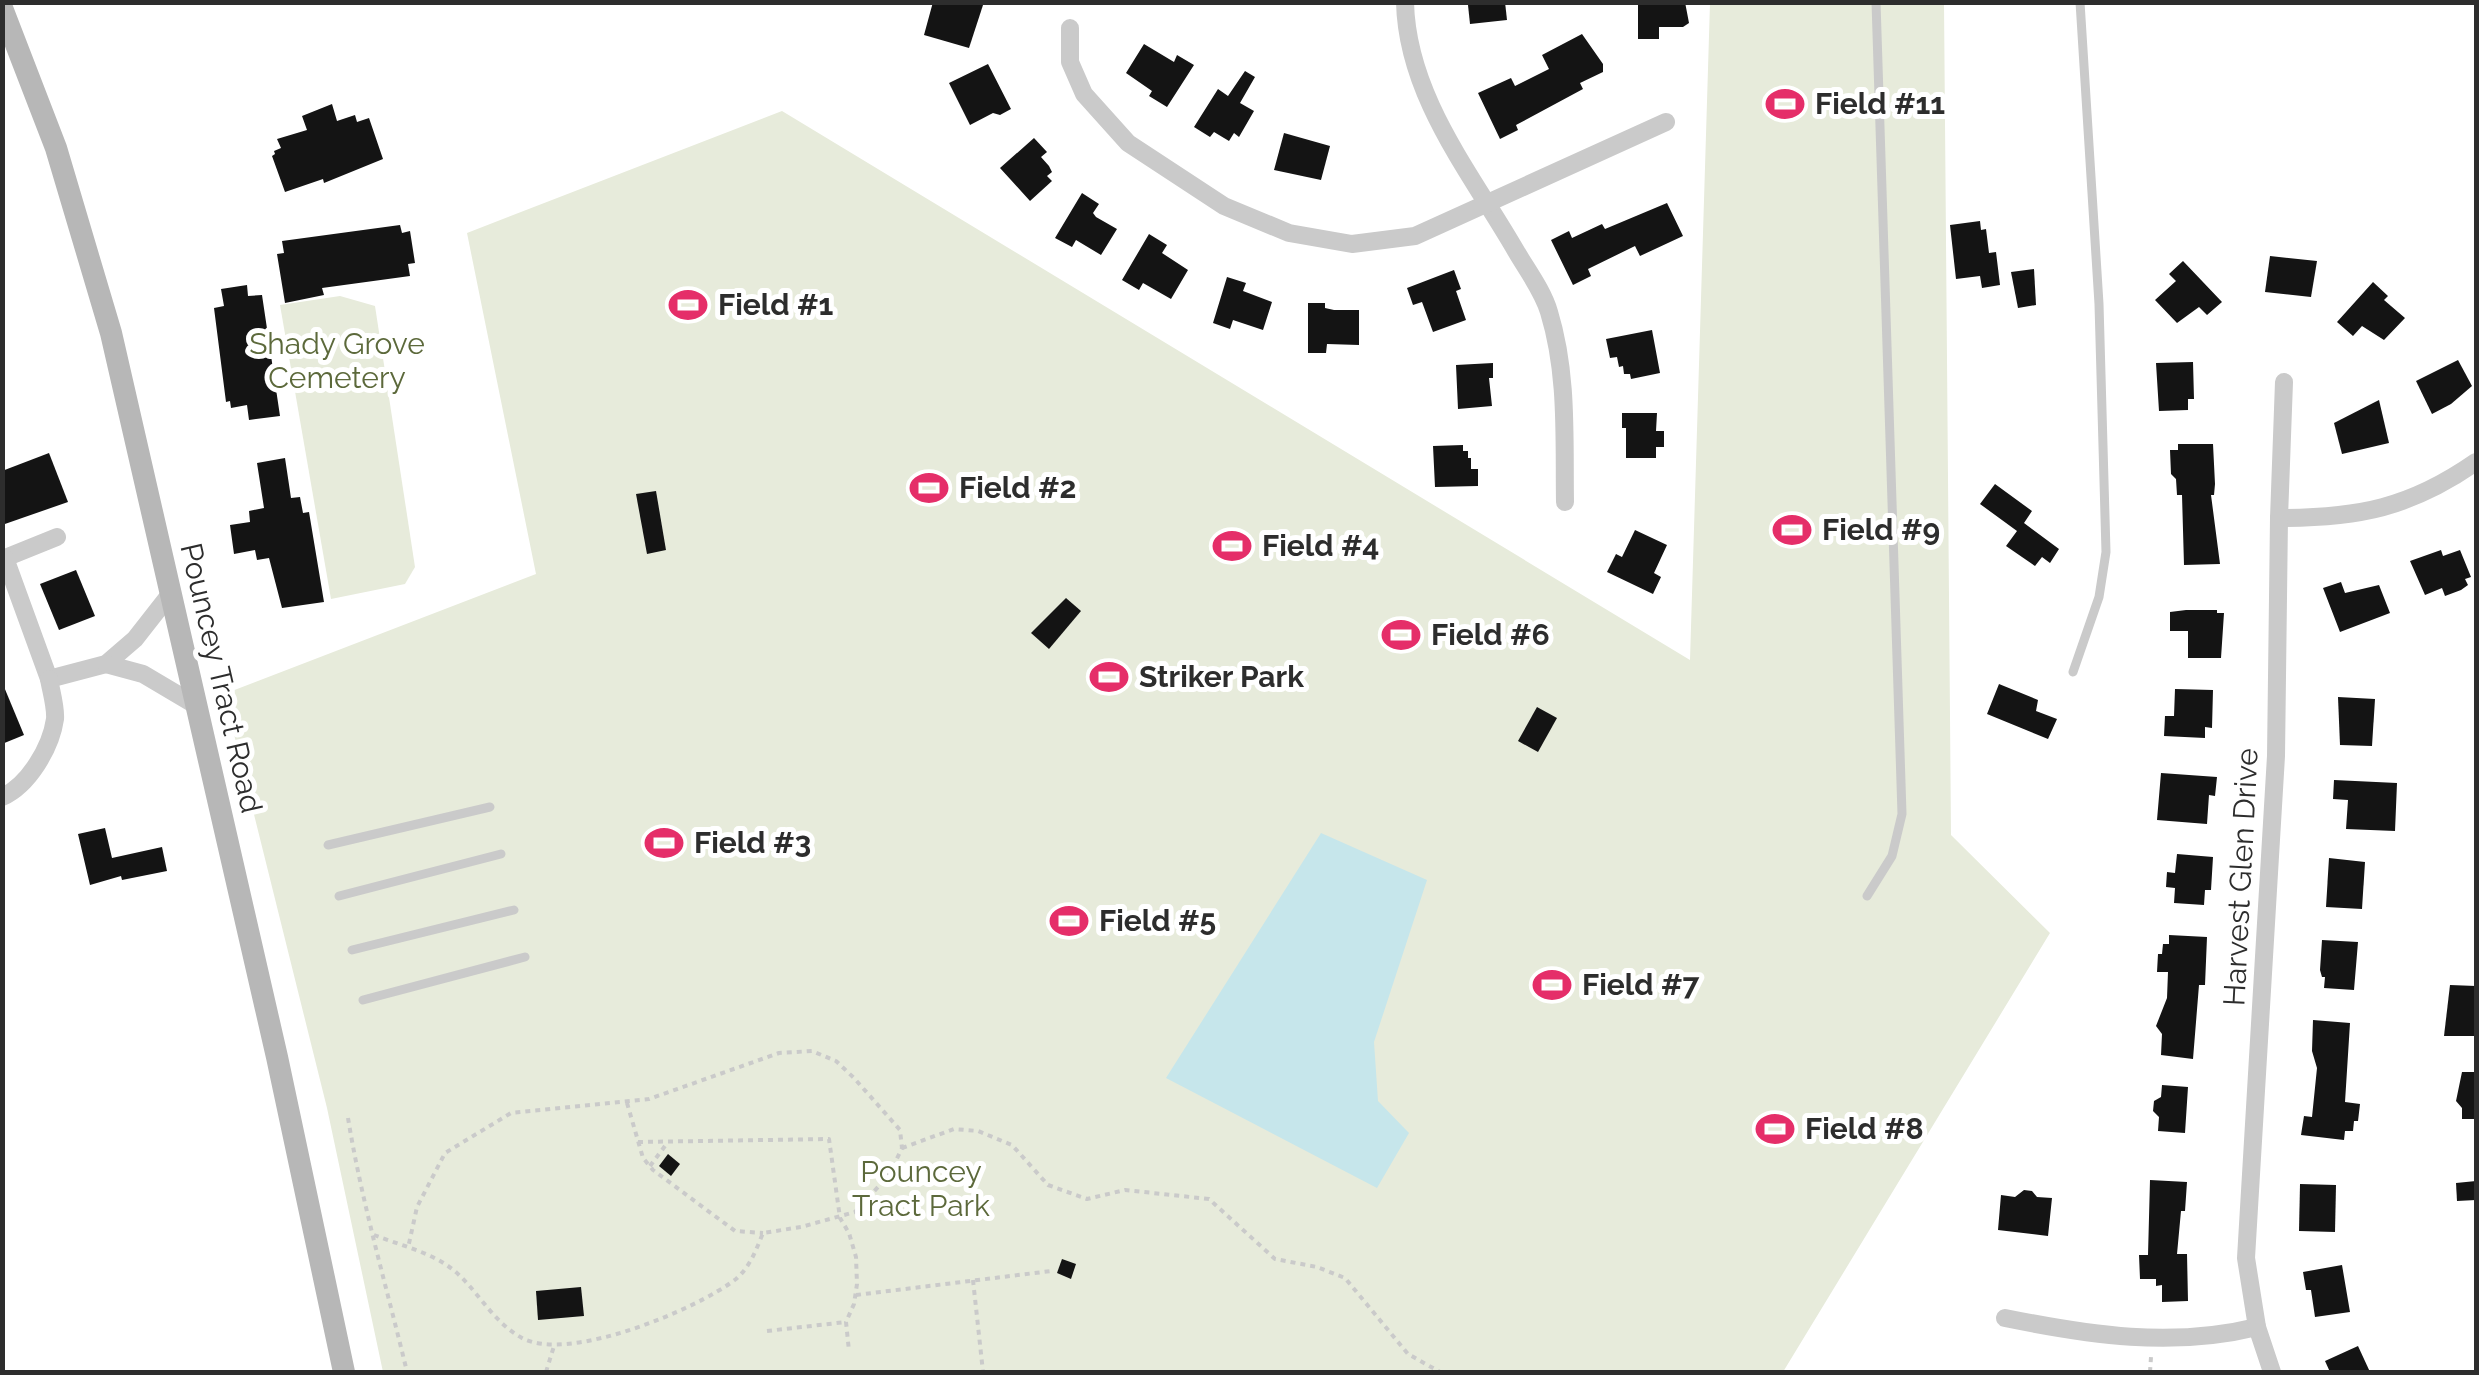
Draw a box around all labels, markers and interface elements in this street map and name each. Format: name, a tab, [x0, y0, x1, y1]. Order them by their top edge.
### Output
sports icon: Field #11	[1764, 83, 1806, 125]
place label: Field #11	[1815, 86, 1945, 121]
sports icon: Field #1	[667, 284, 709, 326]
place label: Field #1	[718, 287, 834, 322]
park label: Shady Grove Cemetery	[249, 326, 425, 395]
sports icon: Field #2	[908, 467, 950, 509]
place label: Field #2	[959, 470, 1076, 505]
sports icon: Field #9	[1771, 509, 1813, 551]
place label: Field #9	[1822, 512, 1940, 547]
sports icon: Field #4	[1211, 525, 1253, 567]
place label: Field #4	[1262, 528, 1380, 563]
street label: Pouncey Tract Road	[173, 540, 270, 816]
sports icon: Field #6	[1380, 614, 1422, 656]
place label: Field #6	[1431, 617, 1550, 652]
sports icon: Striker Park	[1088, 656, 1130, 698]
place label: Striker Park	[1139, 659, 1304, 694]
street label: Harvest Glen Drive	[2216, 747, 2265, 1007]
sports icon: Field #3	[643, 822, 685, 864]
place label: Field #3	[694, 825, 811, 860]
sports icon: Field #5	[1048, 900, 1090, 942]
place label: Field #5	[1099, 903, 1216, 938]
sports icon: Field #7	[1531, 964, 1573, 1006]
place label: Field #7	[1582, 967, 1700, 1002]
sports icon: Field #8	[1754, 1108, 1796, 1150]
place label: Field #8	[1805, 1111, 1924, 1146]
park label: Pouncey Tract Park	[852, 1154, 990, 1223]

